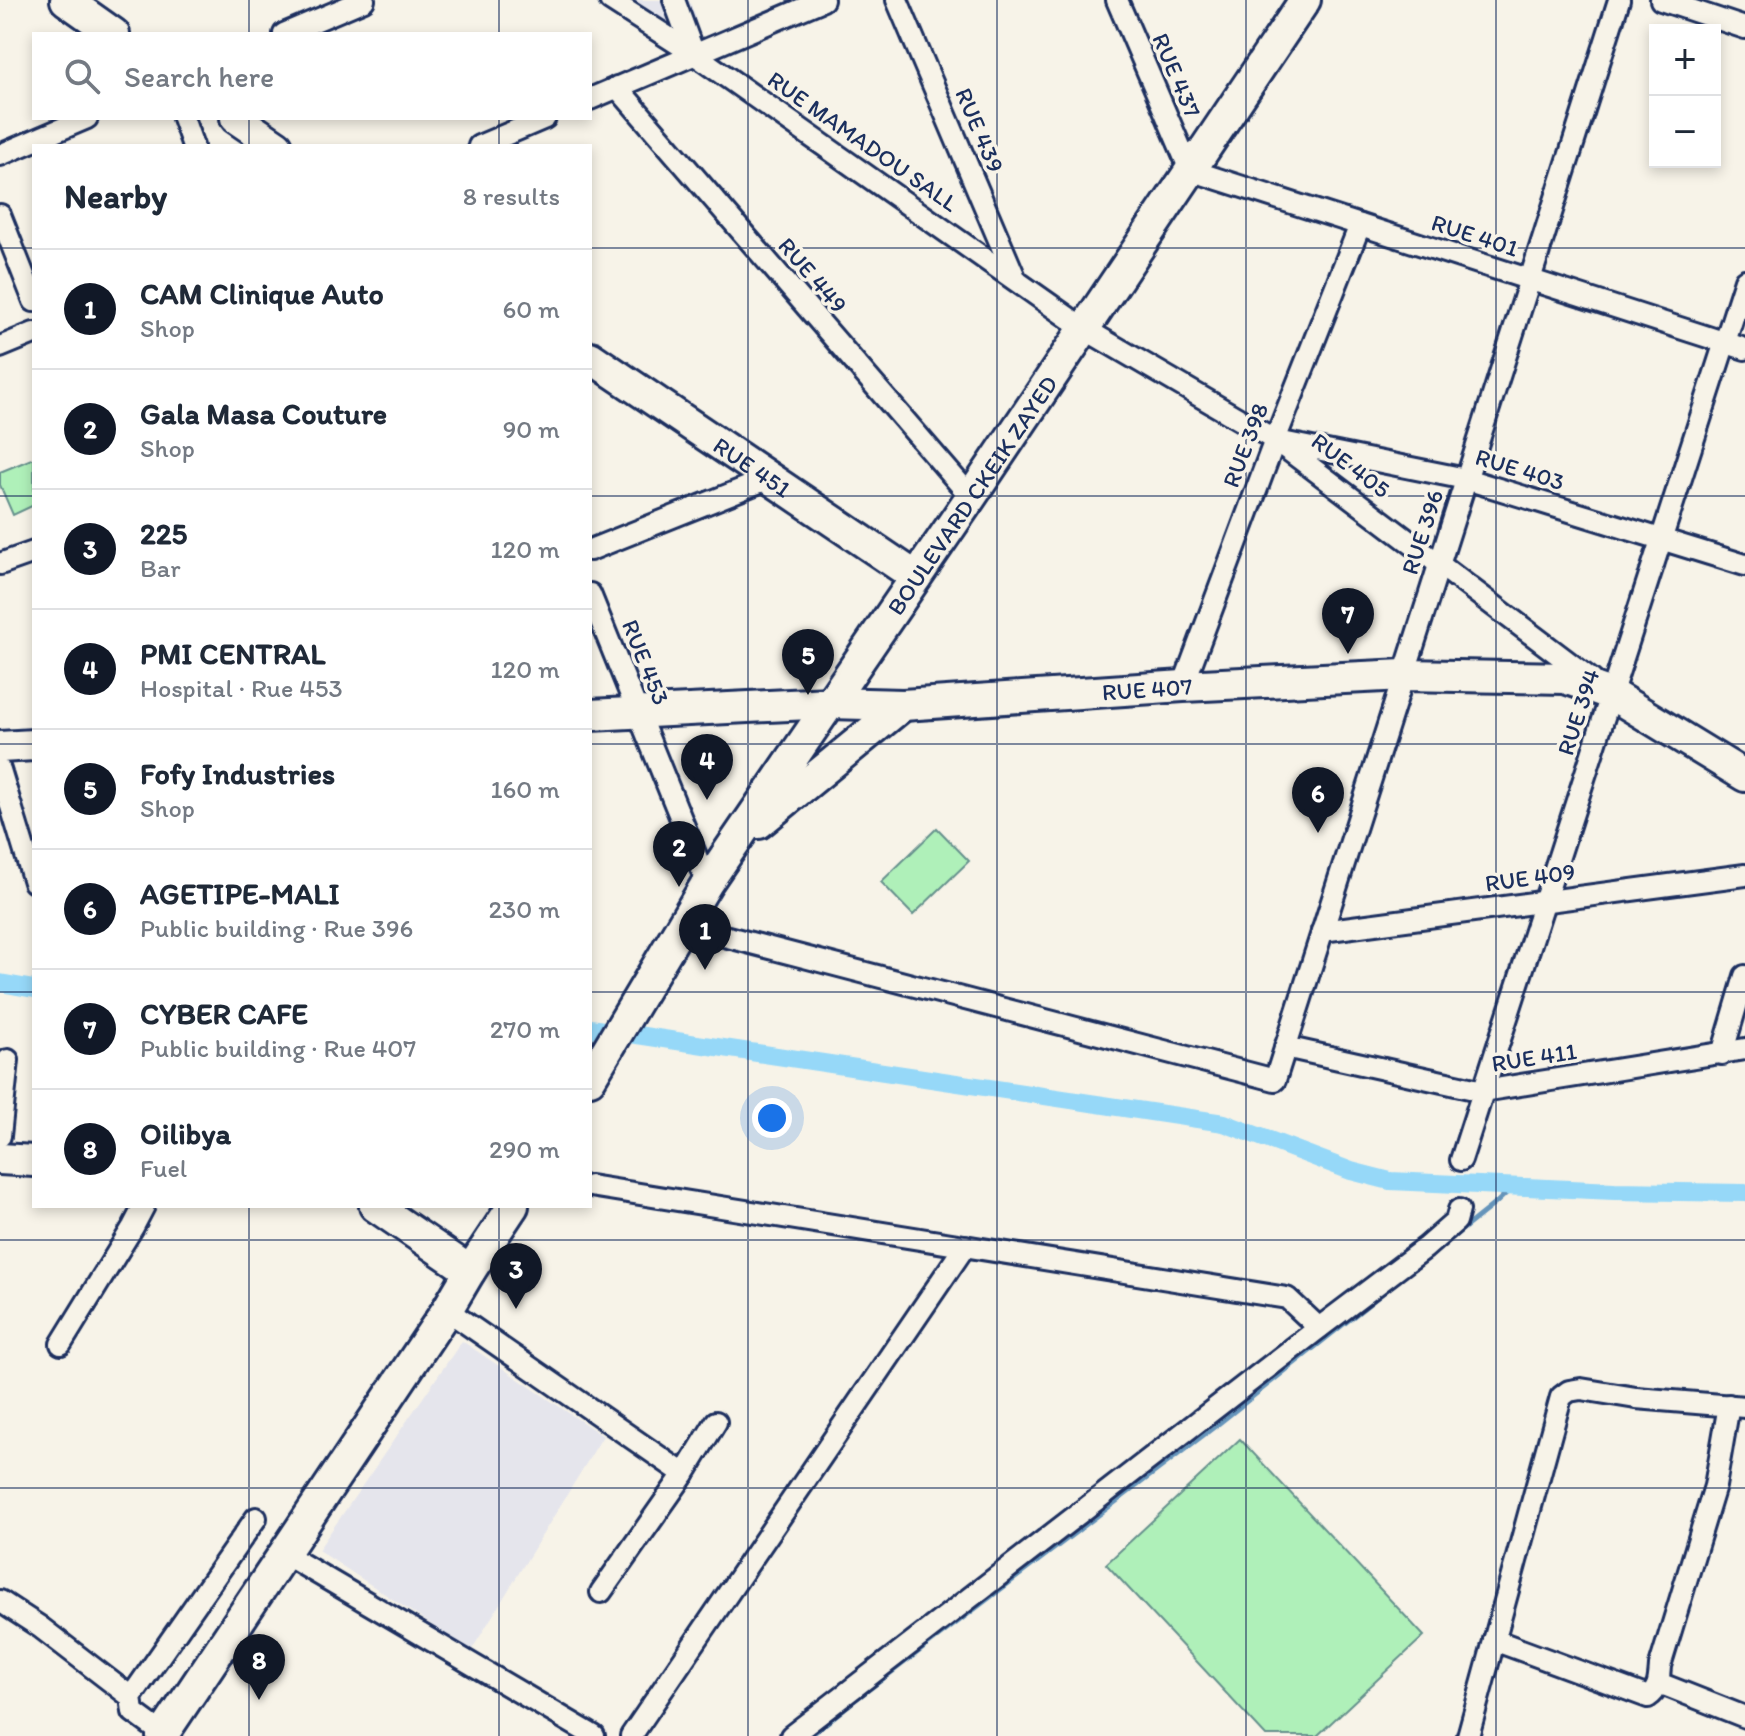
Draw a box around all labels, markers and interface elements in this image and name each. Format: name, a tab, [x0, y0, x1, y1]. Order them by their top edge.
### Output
map controls	[1649, 24, 1721, 168]
button: +	[1649, 24, 1721, 96]
street label: RUE 437	[1146, 29, 1208, 122]
search box	[32, 32, 592, 120]
icon: search	[60, 54, 104, 98]
text: Search here	[124, 58, 274, 95]
street label: RUE MAMADOU SALL	[762, 64, 964, 218]
street label: RUE 439	[949, 83, 1011, 177]
button: −	[1649, 96, 1721, 168]
text: Nearby	[64, 176, 167, 217]
text: 8 results	[463, 180, 560, 212]
street label: RUE 401	[1428, 207, 1522, 263]
street label: RUE 449	[772, 231, 854, 319]
text: CAM Clinique Auto	[140, 275, 384, 312]
text: 1	[84, 293, 96, 325]
text: 60 m	[503, 293, 560, 325]
text: Shop	[140, 312, 195, 344]
street label: BOULEVARD CKEIK ZAYED	[880, 370, 1063, 620]
text: Gala Masa Couture	[140, 395, 387, 432]
street label: RUE 398	[1216, 399, 1274, 491]
text: 2	[83, 413, 97, 445]
text: 90 m	[503, 413, 560, 445]
street label: RUE 405	[1306, 426, 1396, 504]
street label: RUE 451	[708, 430, 797, 503]
text: Shop	[140, 432, 195, 464]
street label: RUE 403	[1472, 442, 1568, 496]
street label: RUE 396	[1395, 486, 1449, 578]
text: 225	[140, 515, 187, 552]
text: 3	[83, 533, 97, 565]
text: 120 m	[491, 533, 560, 565]
text: Bar	[140, 552, 181, 584]
pin: 7	[1322, 588, 1374, 654]
street label: RUE 453	[616, 615, 676, 709]
pin: 5	[782, 629, 834, 695]
text: PMI CENTRAL	[140, 635, 325, 672]
text: 4	[82, 653, 98, 685]
text: 120 m	[491, 653, 560, 685]
street label: RUE 394	[1550, 665, 1606, 759]
street label: RUE 407	[1101, 671, 1193, 706]
text: Hospital · Rue 453	[140, 672, 343, 704]
pin: 4	[681, 734, 733, 800]
text: Fofy Industries	[140, 755, 335, 792]
pin: 6	[1292, 767, 1344, 833]
text: 5	[83, 773, 97, 805]
text: 160 m	[490, 773, 560, 805]
text: Shop	[140, 792, 195, 824]
pin: 2	[653, 821, 705, 887]
street label: RUE 409	[1483, 856, 1577, 898]
text: AGETIPE-MALI	[140, 875, 340, 912]
text: 6	[83, 893, 97, 925]
text: 230 m	[488, 893, 560, 925]
pin: 1	[679, 904, 731, 970]
text: Public building · Rue 396	[140, 912, 413, 944]
text: CYBER CAFE	[140, 995, 308, 1032]
text: 7	[84, 1013, 96, 1045]
text: 270 m	[490, 1013, 560, 1045]
text: Public building · Rue 407	[140, 1032, 416, 1064]
street label: RUE 411	[1489, 1036, 1579, 1078]
your location	[752, 1098, 792, 1138]
text: Oilibya	[140, 1115, 231, 1152]
text: 8	[83, 1133, 97, 1165]
text: 290 m	[489, 1133, 560, 1165]
text: Fuel	[140, 1152, 187, 1184]
pin: 3	[490, 1243, 542, 1309]
pin: 8	[233, 1634, 285, 1700]

